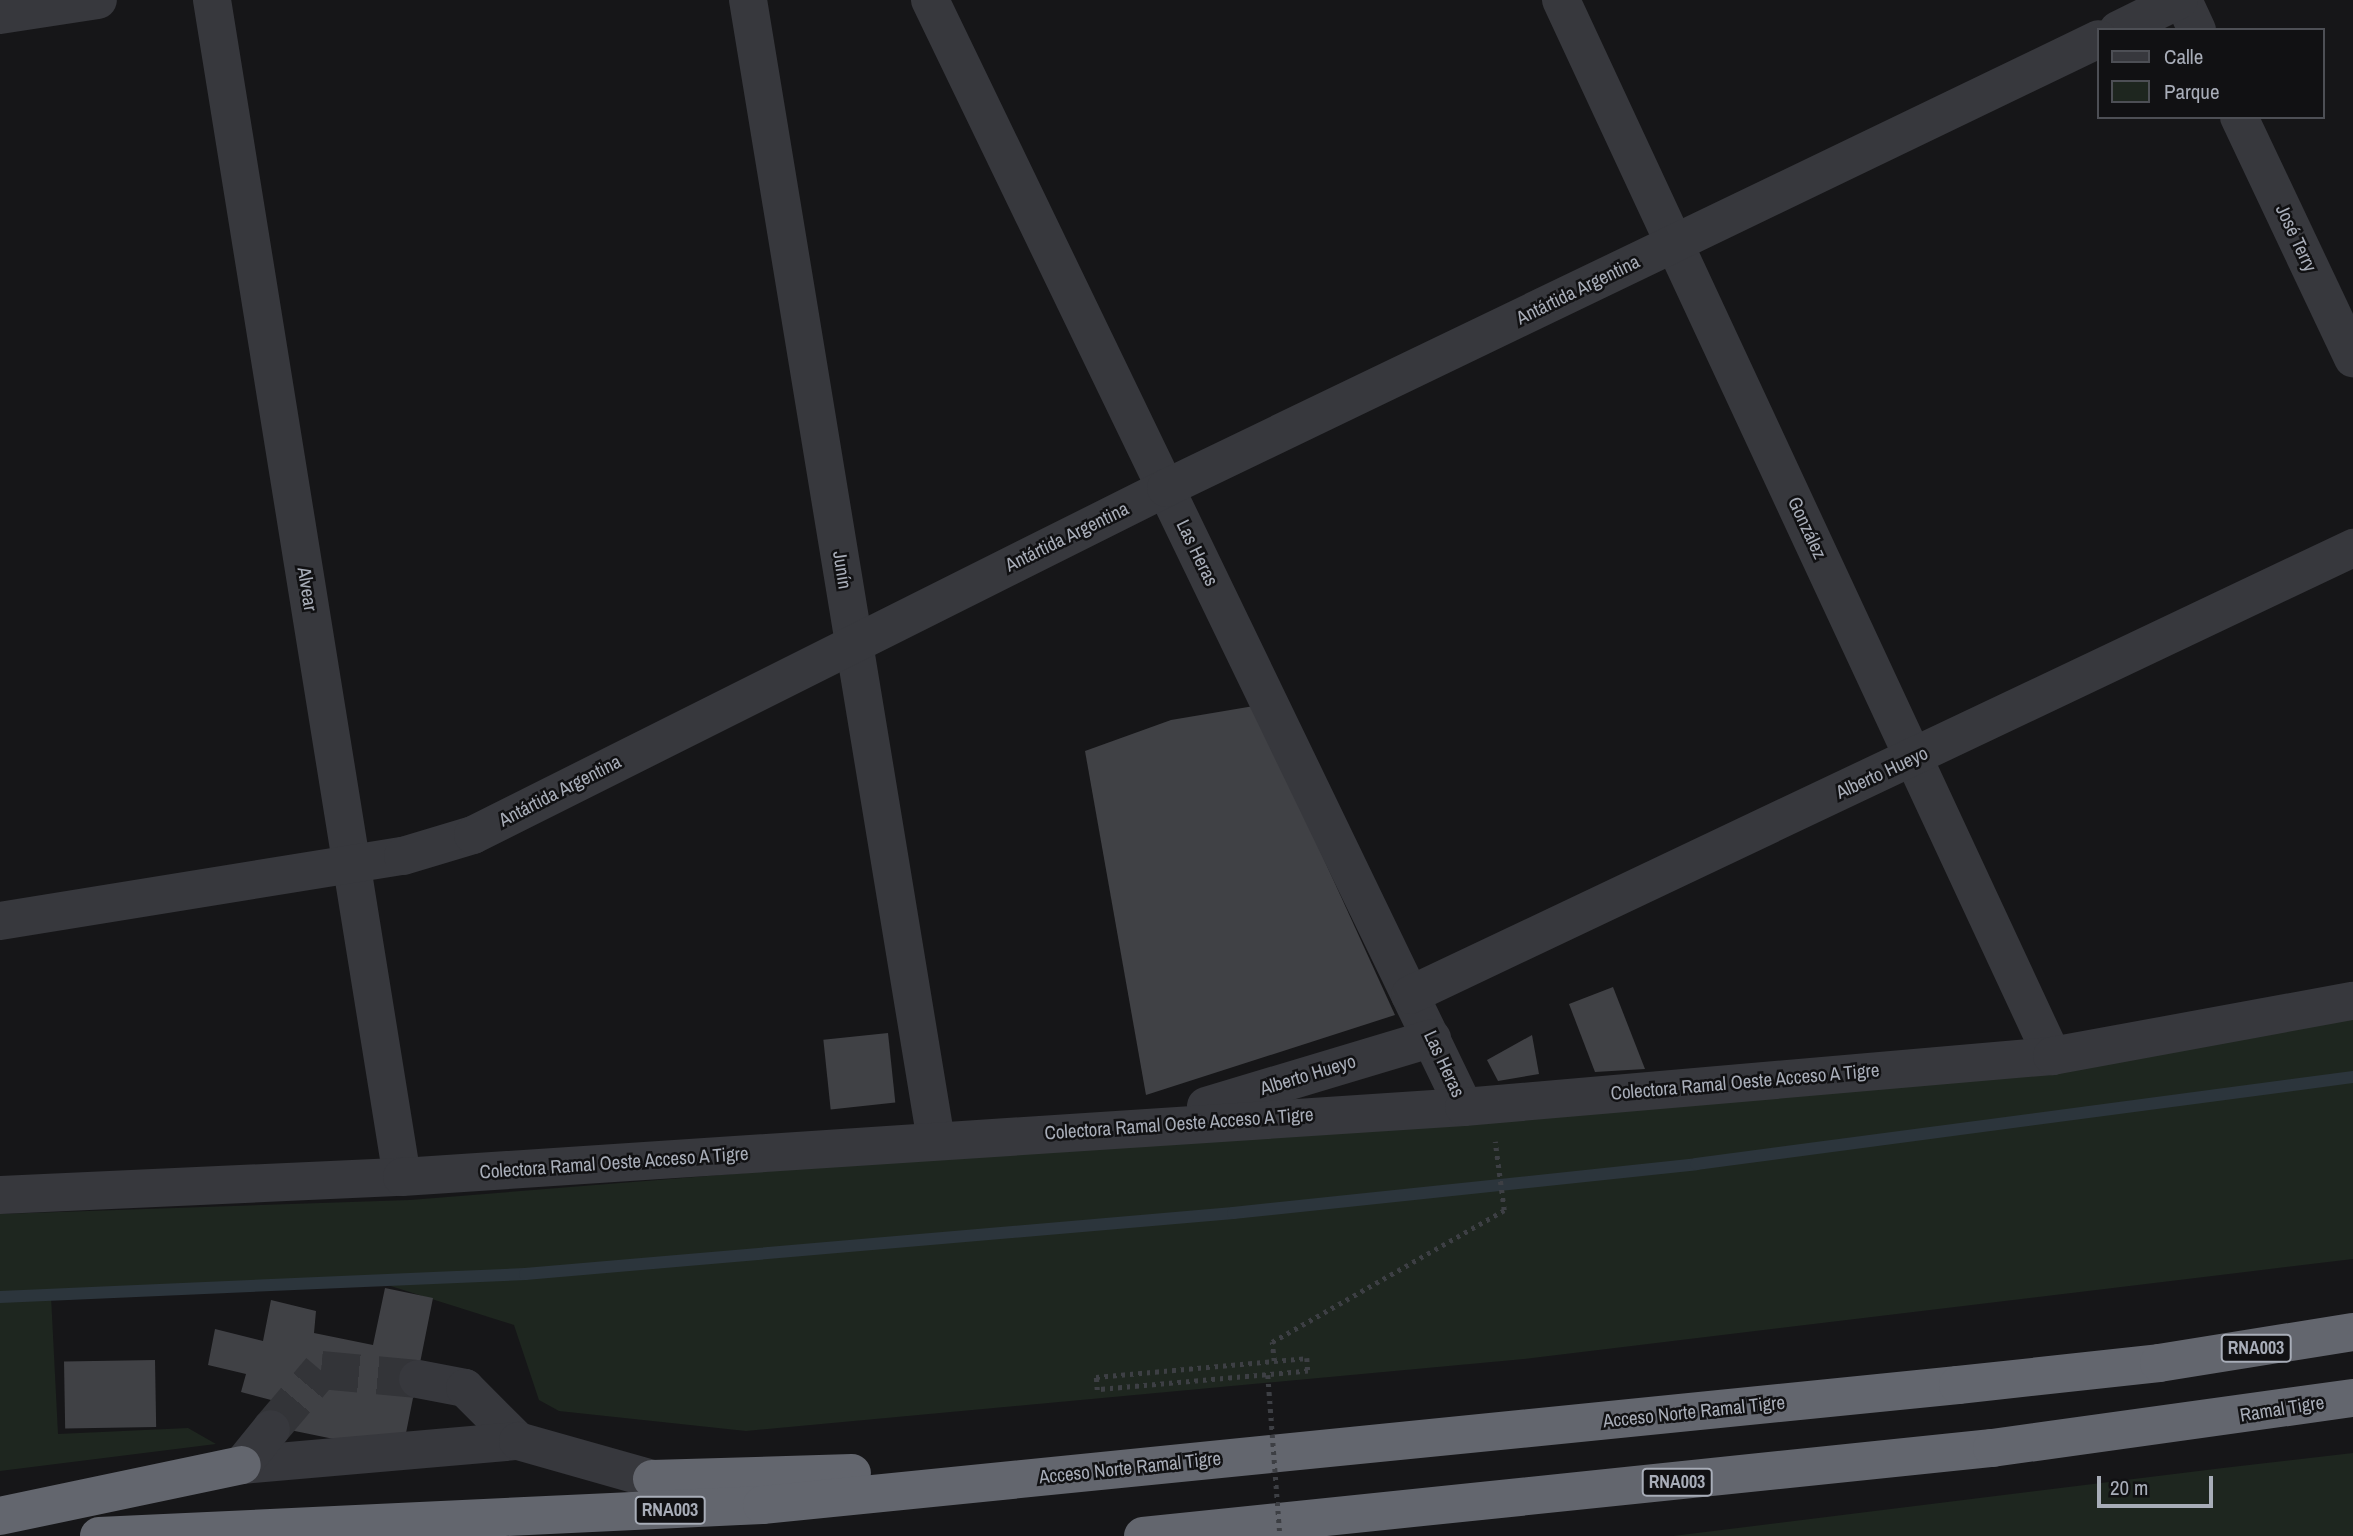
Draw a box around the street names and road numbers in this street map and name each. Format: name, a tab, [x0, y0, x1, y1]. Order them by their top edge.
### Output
street label: José Terry	[2270, 201, 2322, 275]
street label: Antártida Argentina	[1512, 250, 1644, 330]
street label: González	[1783, 493, 1831, 563]
street label: Antártida Argentina	[1001, 497, 1133, 577]
street label: Las Heras	[1171, 516, 1223, 590]
street label: Junín	[828, 549, 856, 591]
street label: Alvear	[292, 565, 322, 613]
street label: Alberto Hueyo	[1832, 742, 1932, 804]
street label: Antártida Argentina	[495, 750, 625, 832]
street label: Las Heras	[1419, 1027, 1469, 1101]
street label: Alberto Hueyo	[1257, 1050, 1359, 1100]
street label: Colectora Ramal Oeste Acceso A Tigre	[1608, 1059, 1882, 1105]
street label: Colectora Ramal Oeste Acceso A Tigre	[1042, 1103, 1316, 1145]
street label: Colectora Ramal Oeste Acceso A Tigre	[477, 1142, 751, 1184]
road number: RNA003	[2219, 1334, 2293, 1363]
street label: Acceso Norte Ramal Tigre	[1602, 1391, 1786, 1433]
street label: Ramal Tigre	[2238, 1391, 2326, 1427]
street label: Acceso Norte Ramal Tigre	[1038, 1447, 1222, 1489]
road number: RNA003	[1640, 1468, 1714, 1497]
road number: RNA003	[633, 1496, 707, 1525]

